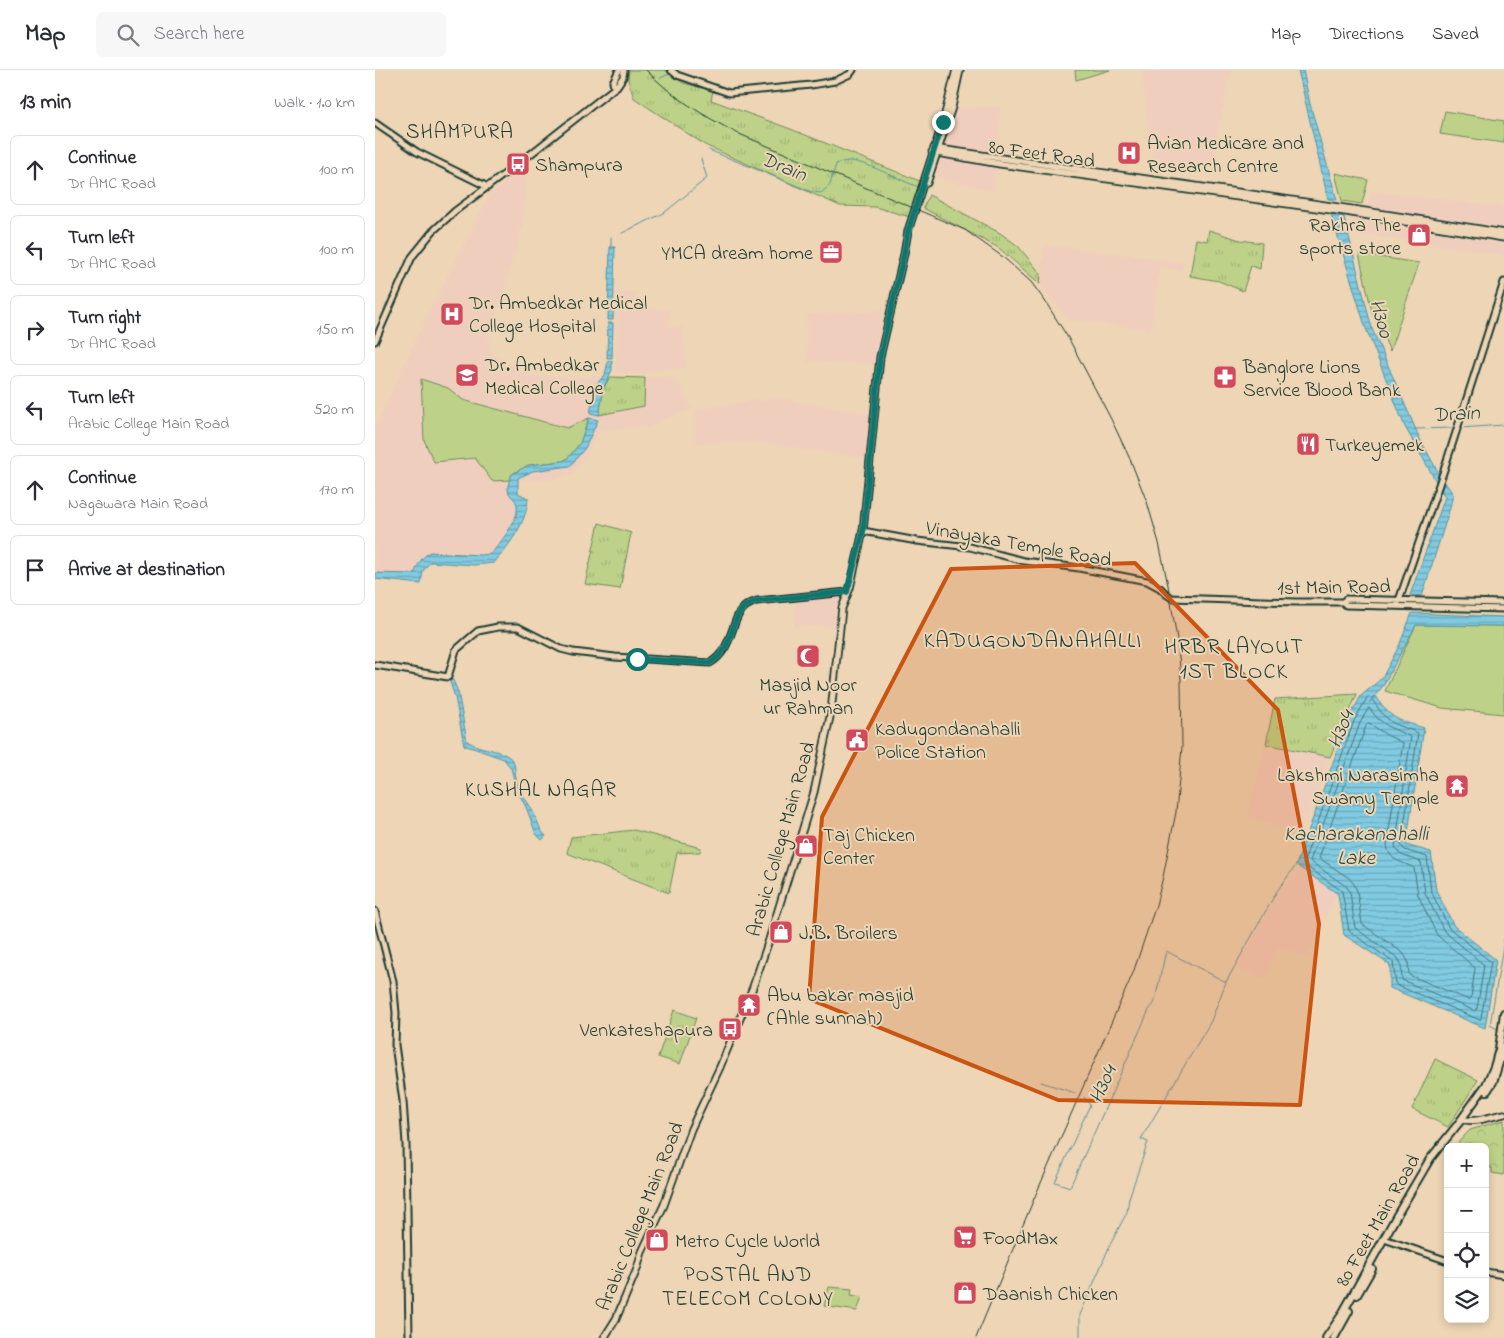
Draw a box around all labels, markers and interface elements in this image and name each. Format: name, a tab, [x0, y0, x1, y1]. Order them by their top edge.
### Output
search box	[96, 12, 446, 57]
text: Map	[25, 17, 66, 52]
icon: search	[114, 21, 142, 49]
text: Search here	[154, 21, 245, 48]
text: Map	[1271, 22, 1301, 48]
text: Directions	[1329, 22, 1404, 48]
text: Saved	[1432, 22, 1479, 48]
text: 13 min	[20, 88, 71, 118]
text: Walk · 1.0 km	[274, 91, 355, 115]
route end	[932, 111, 955, 134]
district label: SHAMPURA	[406, 118, 514, 148]
place label: Avian Medicare and Research Centre	[1147, 130, 1304, 182]
street label: 80 Feet Road	[987, 134, 1097, 177]
hospital icon: Avian Medicare and Research Centre	[1116, 140, 1142, 166]
text: Continue	[68, 145, 136, 172]
water label: Drain	[756, 145, 811, 191]
bus stop icon: Shampura	[505, 151, 531, 177]
place label: Shampura	[535, 152, 623, 181]
icon: ahead	[21, 156, 49, 184]
text: 100 m	[319, 158, 354, 182]
text: Dr AMC Road	[68, 172, 156, 196]
place label: Rakhra The sports store	[1299, 212, 1401, 264]
shop icon: Rakhra The sports store	[1406, 222, 1432, 248]
text: Turn left	[68, 225, 135, 252]
icon: left	[21, 236, 49, 264]
text: 100 m	[319, 238, 354, 262]
office icon: YMCA dream home	[818, 239, 844, 265]
place label: YMCA dream home	[661, 240, 813, 269]
text: Dr AMC Road	[68, 252, 156, 276]
place label: Dr. Ambedkar Medical College Hospital	[468, 290, 647, 343]
water label: H300	[1360, 296, 1400, 342]
hospital icon: Dr. Ambedkar Medical College Hospital	[439, 301, 465, 327]
text: Turn right	[68, 305, 141, 332]
icon: right	[21, 316, 49, 344]
text: 150 m	[316, 318, 354, 342]
text: Dr AMC Road	[68, 332, 156, 356]
place label: Dr. Ambedkar Medical College	[484, 352, 603, 405]
place label: Banglore Lions Service Blood Bank	[1242, 354, 1401, 406]
school or university icon: Dr. Ambedkar Medical College	[454, 362, 480, 388]
pharmacy icon: Banglore Lions Service Blood Bank	[1212, 364, 1238, 390]
text: Turn left	[68, 385, 135, 412]
icon: left	[21, 396, 49, 424]
text: 520 m	[314, 398, 354, 422]
water label: Drain	[1432, 399, 1481, 431]
text: Arabic College Main Road	[68, 412, 229, 436]
restaurant icon: Turkeyemek	[1295, 431, 1321, 457]
place label: Turkeyemek	[1325, 432, 1424, 461]
text: Continue	[68, 465, 136, 492]
icon: ahead	[21, 476, 49, 504]
text: 170 m	[319, 478, 354, 502]
text: Nagawara Main Road	[68, 492, 208, 516]
street label: Vinayaka Temple Road	[922, 515, 1114, 576]
icon: arrive	[21, 556, 49, 584]
text: Arrive at destination	[68, 557, 225, 584]
street label: 1st Main Road	[1277, 573, 1391, 604]
district label: KADUGONDANAHALLI	[924, 626, 1142, 658]
district label: HRBR LAYOUT 1ST BLOCK	[1164, 632, 1304, 689]
mosque icon: Masjid Noor ur Rahman	[795, 643, 821, 669]
route start	[626, 648, 649, 671]
place label: Masjid Noor ur Rahman	[759, 672, 858, 724]
water label: H304	[1320, 704, 1364, 753]
place label: Kadugondanahalli Police Station	[875, 716, 1021, 768]
public building icon: Kadugondanahalli Police Station	[844, 727, 870, 753]
street label: Arabic College Main Road	[741, 739, 825, 941]
place label: Lakshmi Narasimha Swamy Temple	[1277, 762, 1439, 814]
temple icon: Lakshmi Narasimha Swamy Temple	[1444, 773, 1470, 799]
district label: KUSHAL NAGAR	[465, 776, 617, 806]
water label: Kacharakanahalli Lake	[1284, 820, 1430, 874]
place label: Taj Chicken Center	[823, 822, 915, 874]
shop icon: Taj Chicken Center	[793, 833, 819, 859]
shop icon: J.B. Broilers	[768, 919, 794, 945]
place label: J.B. Broilers	[799, 920, 898, 949]
place label: Abu bakar masjid (Ahle sunnah)	[767, 982, 914, 1034]
temple icon: Abu bakar masjid (Ahle sunnah)	[736, 992, 762, 1018]
bus stop icon: Venkateshapura	[717, 1016, 743, 1042]
place label: Venkateshapura	[579, 1017, 713, 1046]
water label: H304	[1082, 1059, 1127, 1109]
street label: Arabic College Main Road	[590, 1118, 693, 1316]
map controls	[1444, 1143, 1489, 1323]
button: +	[1444, 1143, 1489, 1188]
street label: 80 Feet Main Road	[1329, 1150, 1429, 1293]
button: −	[1444, 1188, 1489, 1233]
supermarket icon: FoodMax	[952, 1224, 978, 1250]
place label: FoodMax	[982, 1225, 1058, 1254]
shop icon: Metro Cycle World	[644, 1227, 670, 1253]
place label: Metro Cycle World	[675, 1228, 820, 1257]
button: locate	[1444, 1233, 1489, 1278]
district label: POSTAL AND TELECOM COLONY	[662, 1261, 834, 1315]
button: layers	[1444, 1278, 1489, 1323]
shop icon: Daanish Chicken	[952, 1280, 978, 1306]
place label: Daanish Chicken	[982, 1281, 1118, 1310]

